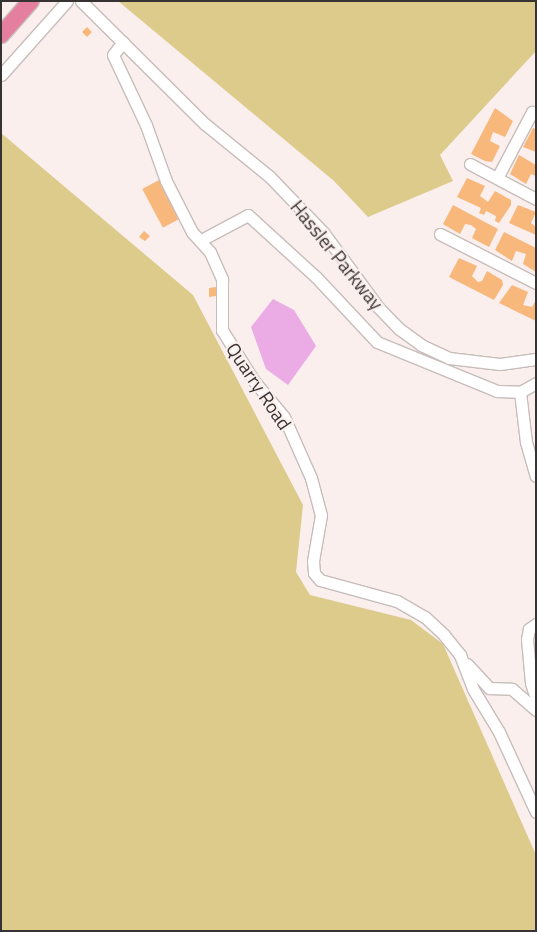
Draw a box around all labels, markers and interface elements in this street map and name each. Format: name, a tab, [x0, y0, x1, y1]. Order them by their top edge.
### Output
street label: Hassler Parkway	[286, 196, 388, 314]
street label: Quarry Road	[222, 338, 296, 434]

